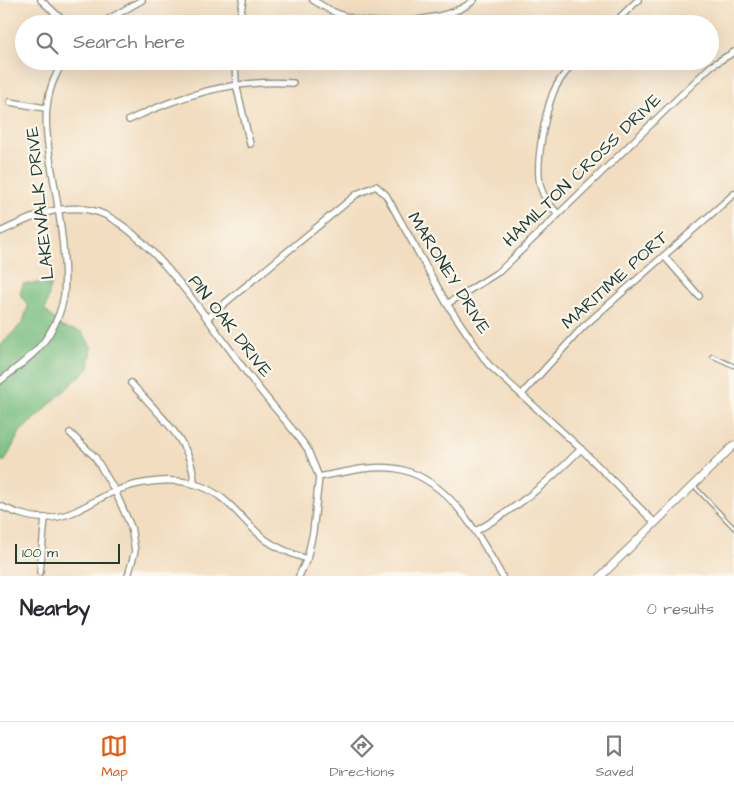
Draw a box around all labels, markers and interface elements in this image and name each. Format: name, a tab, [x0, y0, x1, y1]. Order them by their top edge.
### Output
search box	[15, 15, 719, 70]
icon: search	[33, 29, 61, 57]
text: Search here	[73, 29, 185, 56]
street label: HAMILTON CROSS DRIVE	[497, 87, 667, 252]
street label: LAKEWALK DRIVE	[19, 125, 60, 281]
street label: MARONEY DRIVE	[402, 207, 497, 339]
street label: MARITIME PORT	[556, 225, 675, 335]
street label: PIN OAK DRIVE	[182, 270, 278, 383]
scale bar	[15, 541, 120, 564]
text: 100 m	[22, 543, 58, 563]
text: Nearby	[20, 594, 90, 623]
text: 0 results	[647, 598, 714, 620]
tab: Map	[100, 732, 128, 782]
tab: Directions	[329, 732, 394, 782]
tab: Saved	[595, 732, 634, 782]

